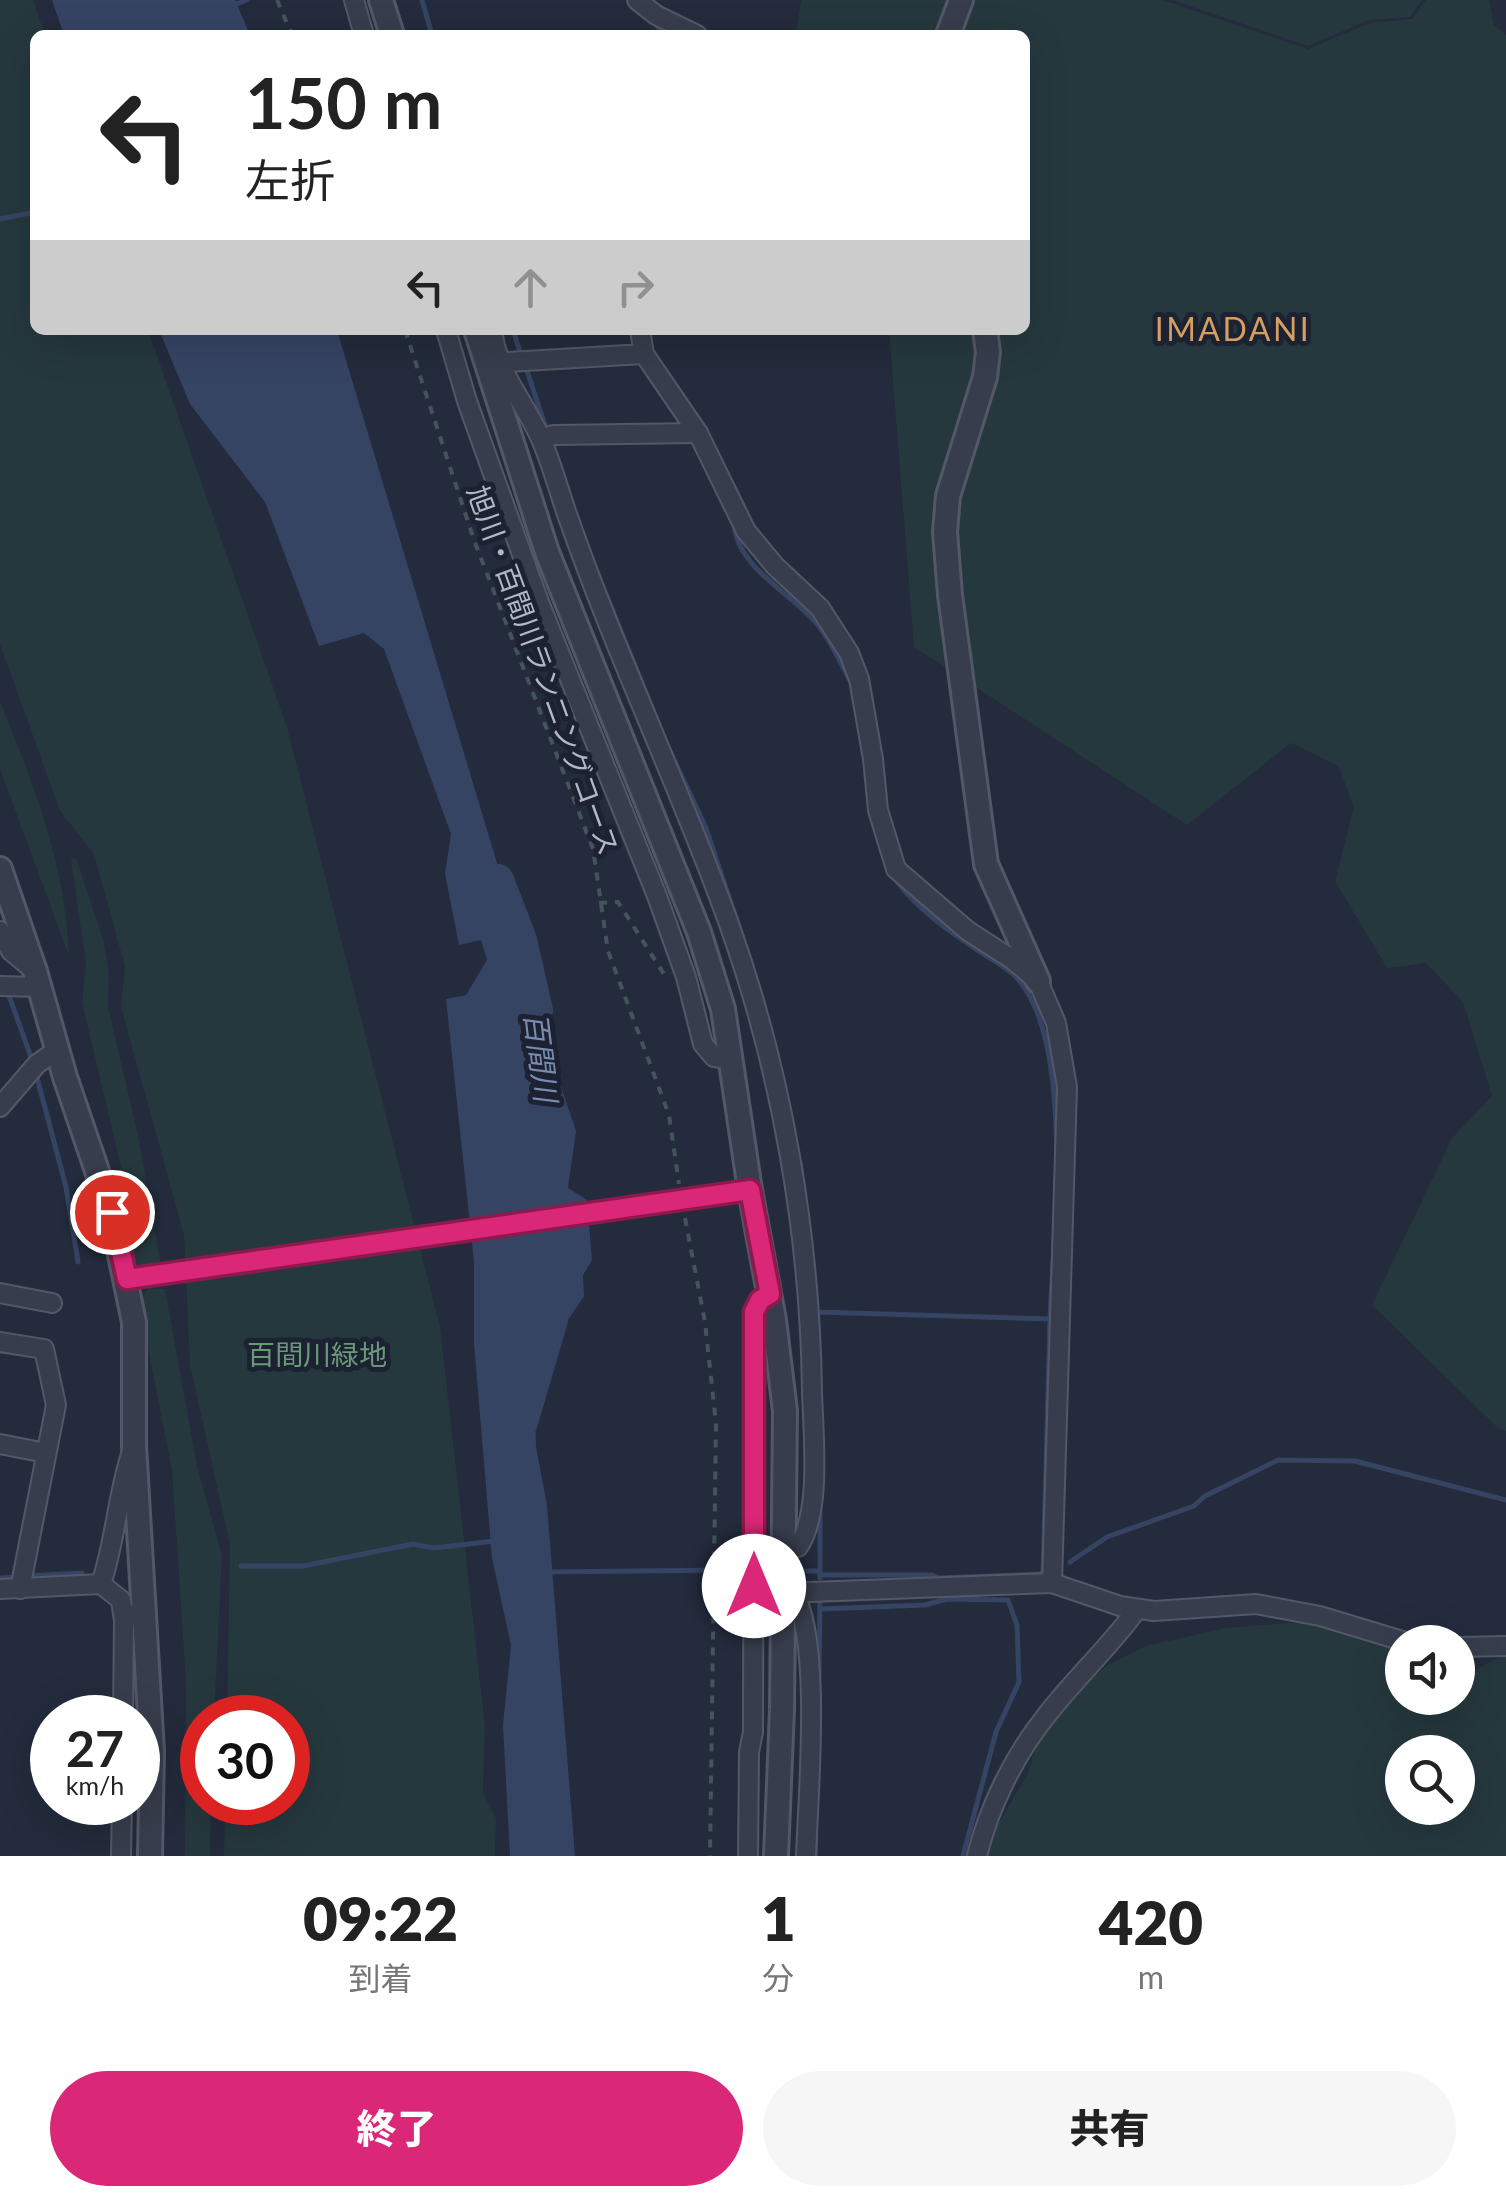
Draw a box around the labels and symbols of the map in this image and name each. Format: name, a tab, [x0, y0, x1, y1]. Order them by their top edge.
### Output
district label: IMADANI	[1155, 309, 1311, 348]
street label: 旭川・百間川ランニングコース	[461, 481, 627, 859]
water label: 百間川	[519, 1010, 566, 1107]
pin	[70, 1170, 155, 1255]
park label: 百間川緑地	[247, 1337, 387, 1371]
position arrow	[702, 1534, 806, 1638]
speed limit sign: 30	[180, 1695, 310, 1825]

